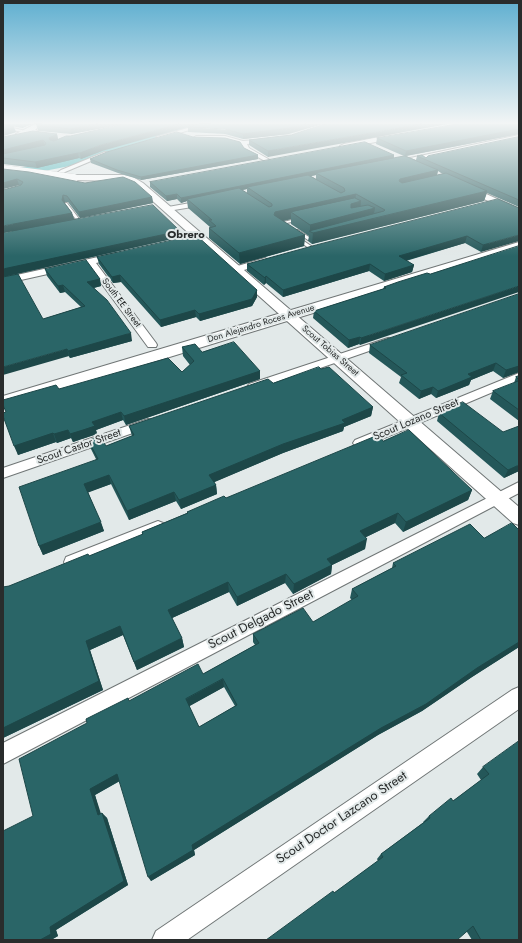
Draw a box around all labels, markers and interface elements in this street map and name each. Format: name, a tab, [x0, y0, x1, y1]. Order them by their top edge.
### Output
district label: Obrero	[167, 228, 205, 242]
street label: South EE Street	[99, 276, 143, 330]
street label: Don Alejandro Roces Avenue	[206, 303, 316, 345]
street label: Scout Tobias Street	[299, 323, 361, 379]
street label: Scout Lozano Street	[371, 396, 461, 444]
street label: Scout Castor Street	[35, 426, 123, 468]
street label: Scout Delgado Street	[206, 587, 316, 653]
street label: Scout Doctor Lazcano Street	[274, 768, 410, 868]

